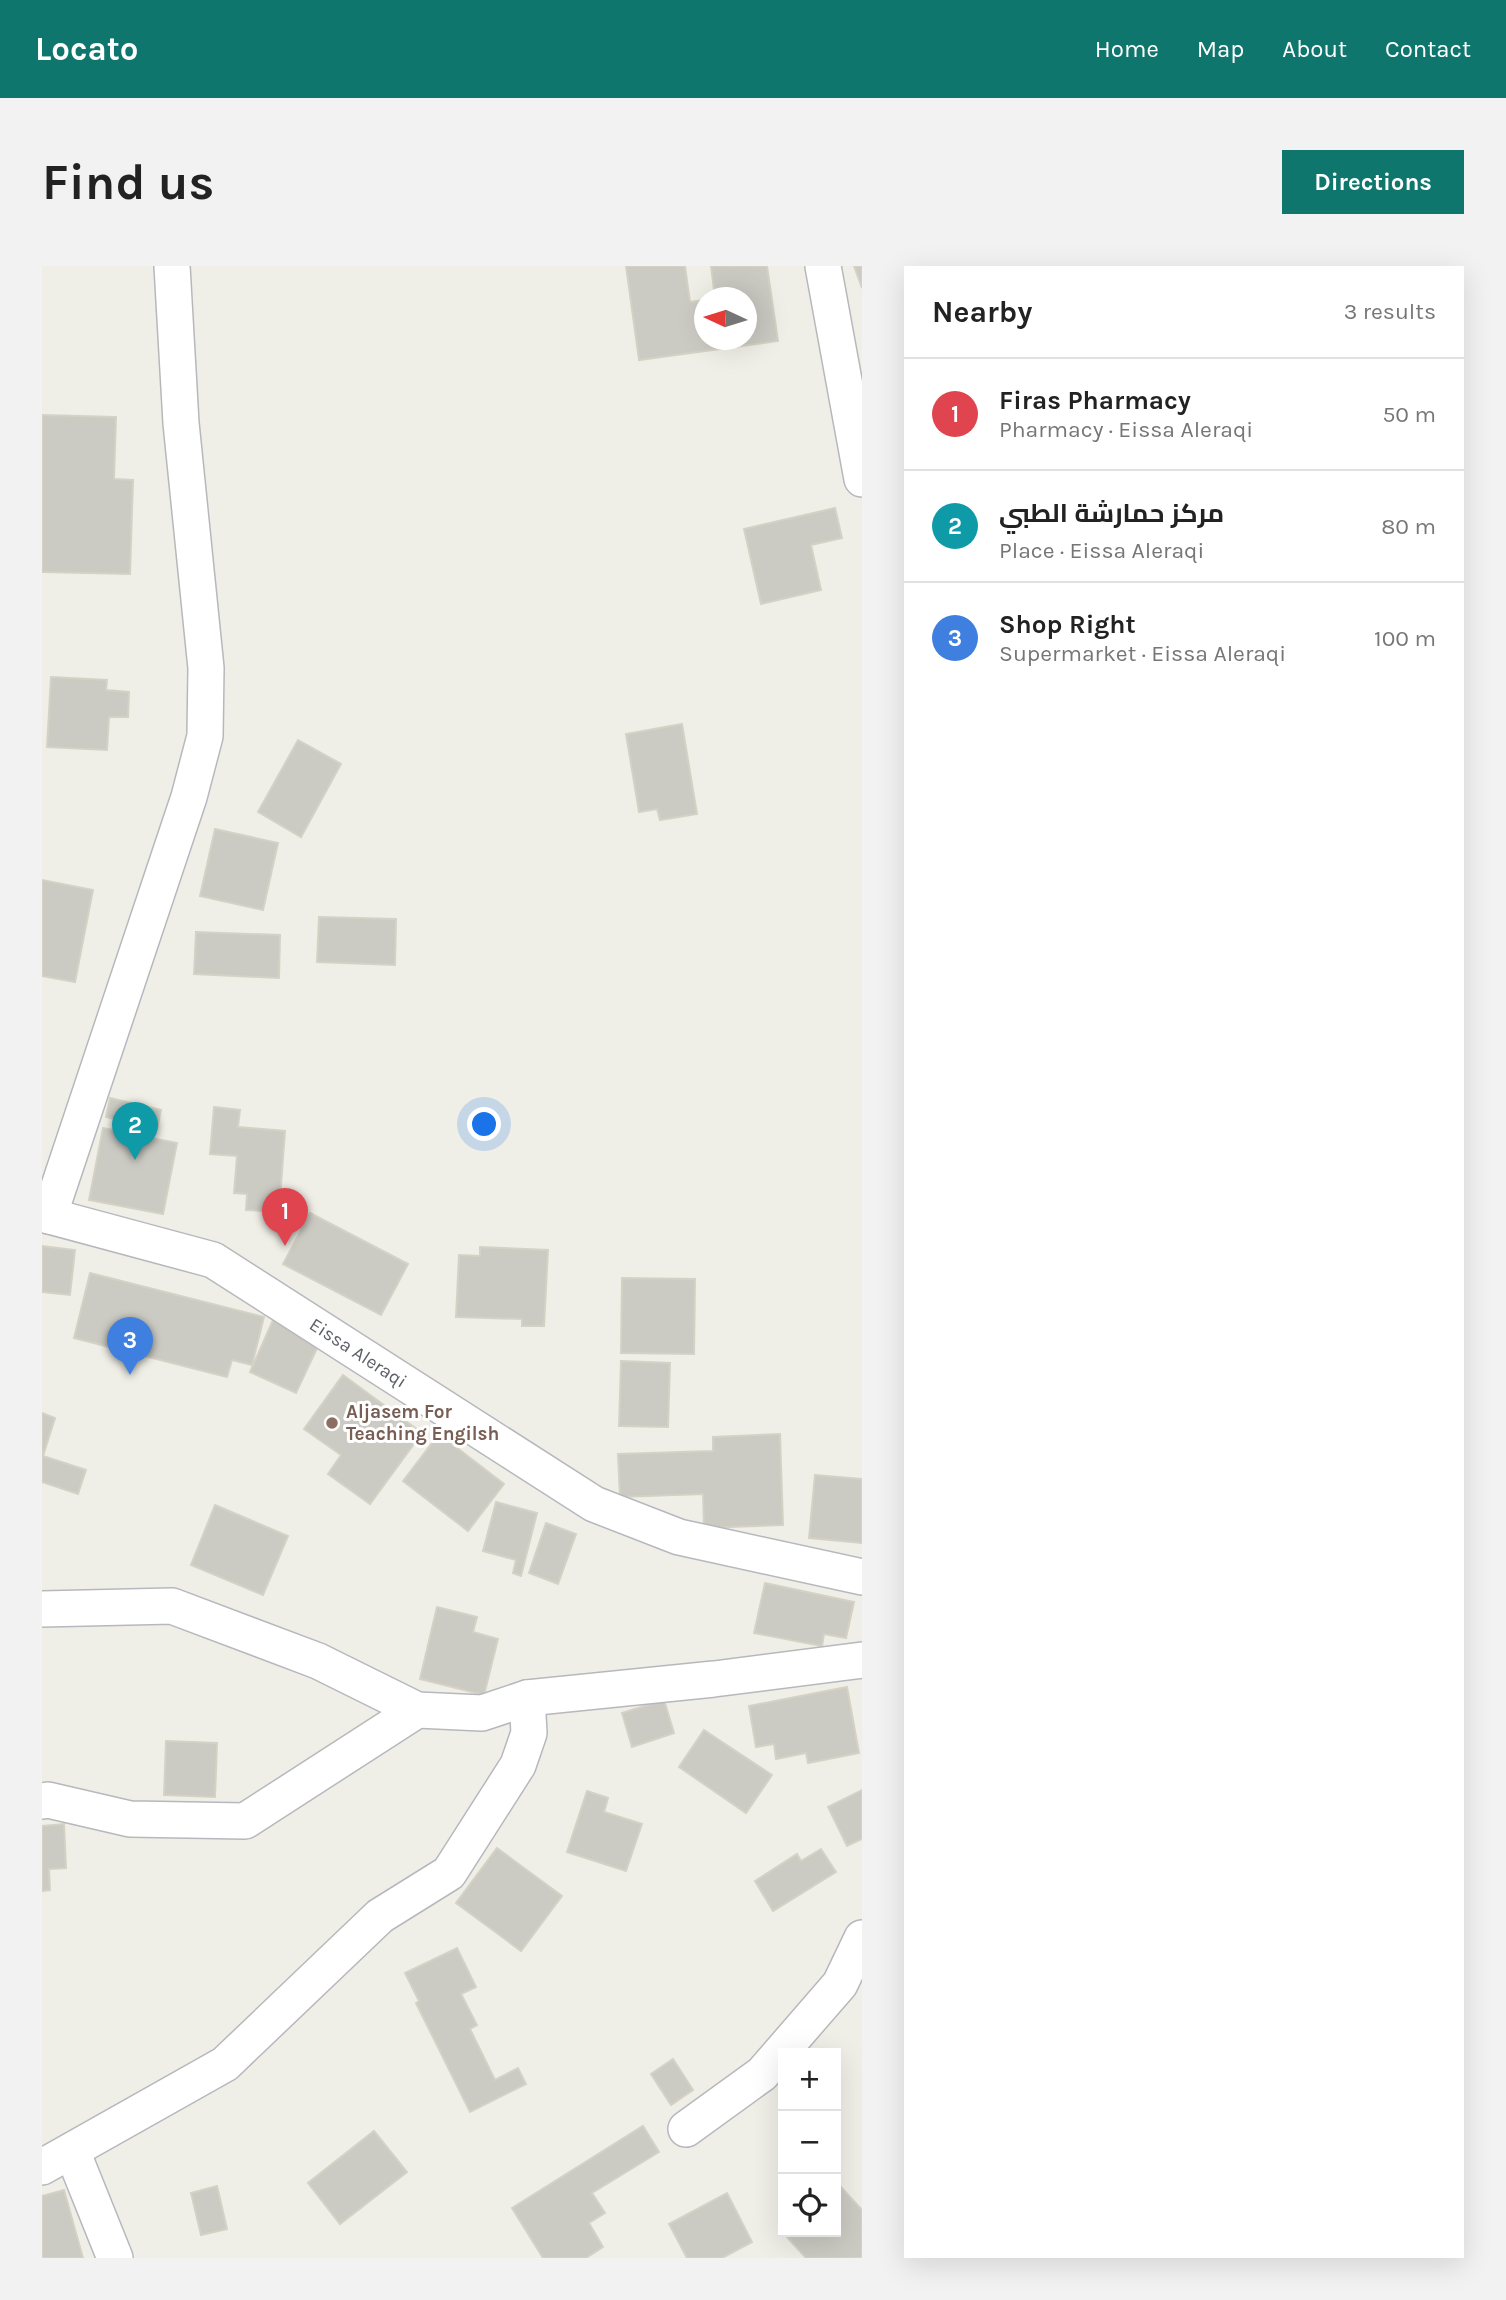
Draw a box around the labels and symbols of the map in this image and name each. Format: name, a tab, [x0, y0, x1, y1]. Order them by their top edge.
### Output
north arrow	[694, 287, 757, 350]
pin: 2	[112, 1102, 158, 1160]
your location	[467, 1107, 501, 1141]
pin: 1	[262, 1188, 308, 1246]
street label: Eissa Aleraqi	[305, 1313, 411, 1393]
pin: 3	[107, 1317, 153, 1375]
place label: Aljasem For Teaching Engilsh	[346, 1401, 499, 1445]
marker: Aljasem For Teaching Engilsh	[324, 1415, 340, 1431]

